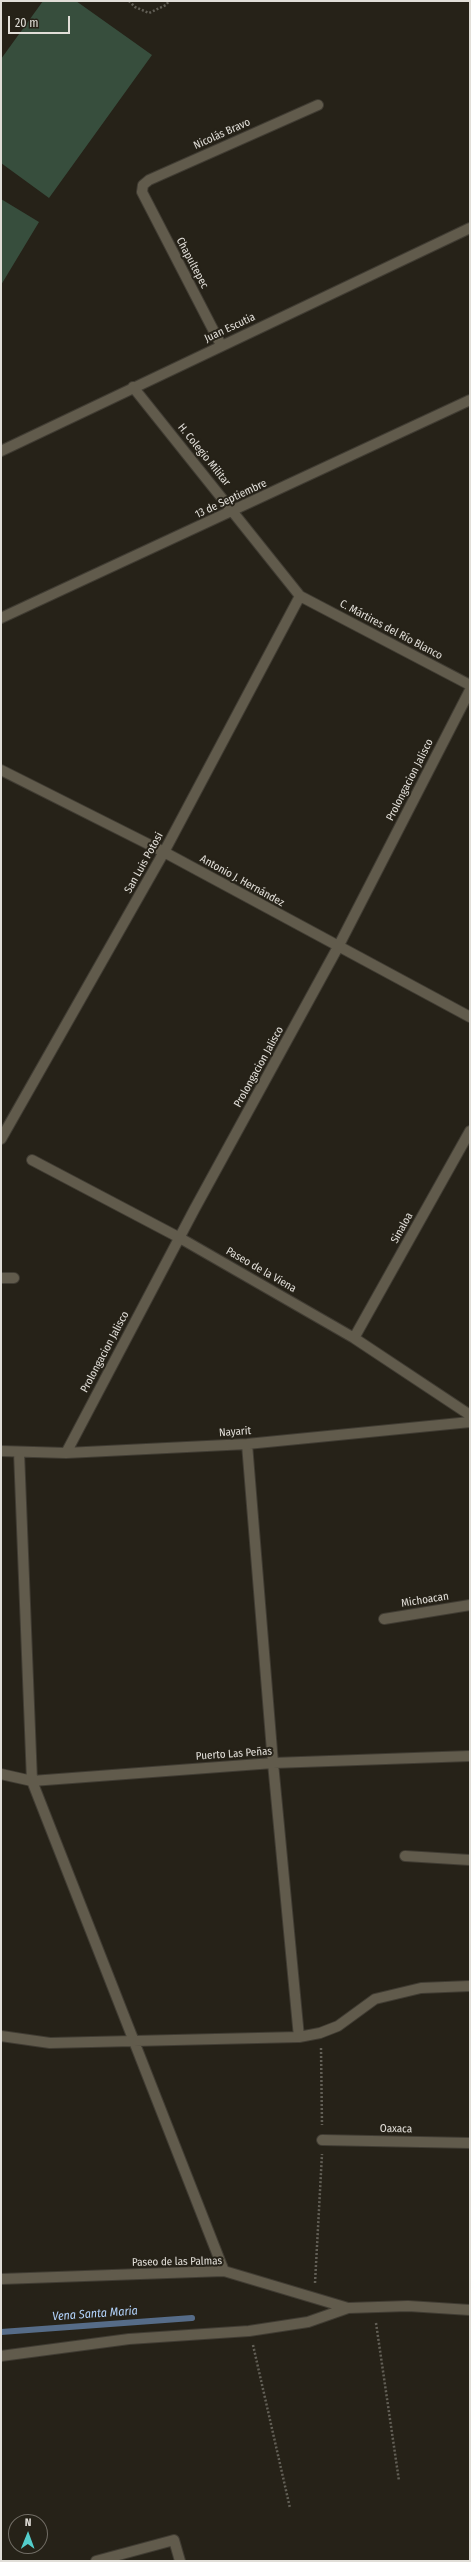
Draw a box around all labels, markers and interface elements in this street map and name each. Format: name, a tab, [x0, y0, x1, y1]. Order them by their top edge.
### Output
scale bar	[10, 8, 72, 34]
text: 20 m	[15, 16, 39, 30]
street label: Nicolás Bravo	[192, 116, 252, 152]
street label: Chapultepec	[173, 235, 211, 291]
street label: Juan Escutia	[203, 311, 257, 345]
street label: H. Colegio Militar	[175, 421, 233, 489]
street label: 13 de Septiembre	[193, 477, 269, 521]
street label: C. Mártires del Río Blanco	[337, 597, 445, 663]
street label: Prolongacion Jalisco	[384, 737, 436, 823]
street label: San Luis Potosi	[122, 830, 166, 896]
street label: Antonio J. Hernández	[198, 852, 286, 910]
street label: Prolongacion Jalisco	[231, 1024, 287, 1110]
street label: Sinaloa	[388, 1210, 416, 1246]
street label: Paseo de la Viena	[224, 1245, 298, 1295]
street label: Prolongacion Jalisco	[78, 1309, 132, 1395]
street label: Nayarit	[218, 1424, 252, 1440]
street label: Michoacan	[400, 1590, 450, 1610]
street label: Puerto Las Peñas	[195, 1745, 273, 1763]
street label: Oaxaca	[380, 2122, 412, 2136]
street label: Paseo de las Palmas	[132, 2255, 222, 2269]
water label: Vena Santa Maria	[52, 2304, 138, 2324]
north arrow	[8, 2514, 48, 2554]
text: N	[25, 2516, 32, 2529]

